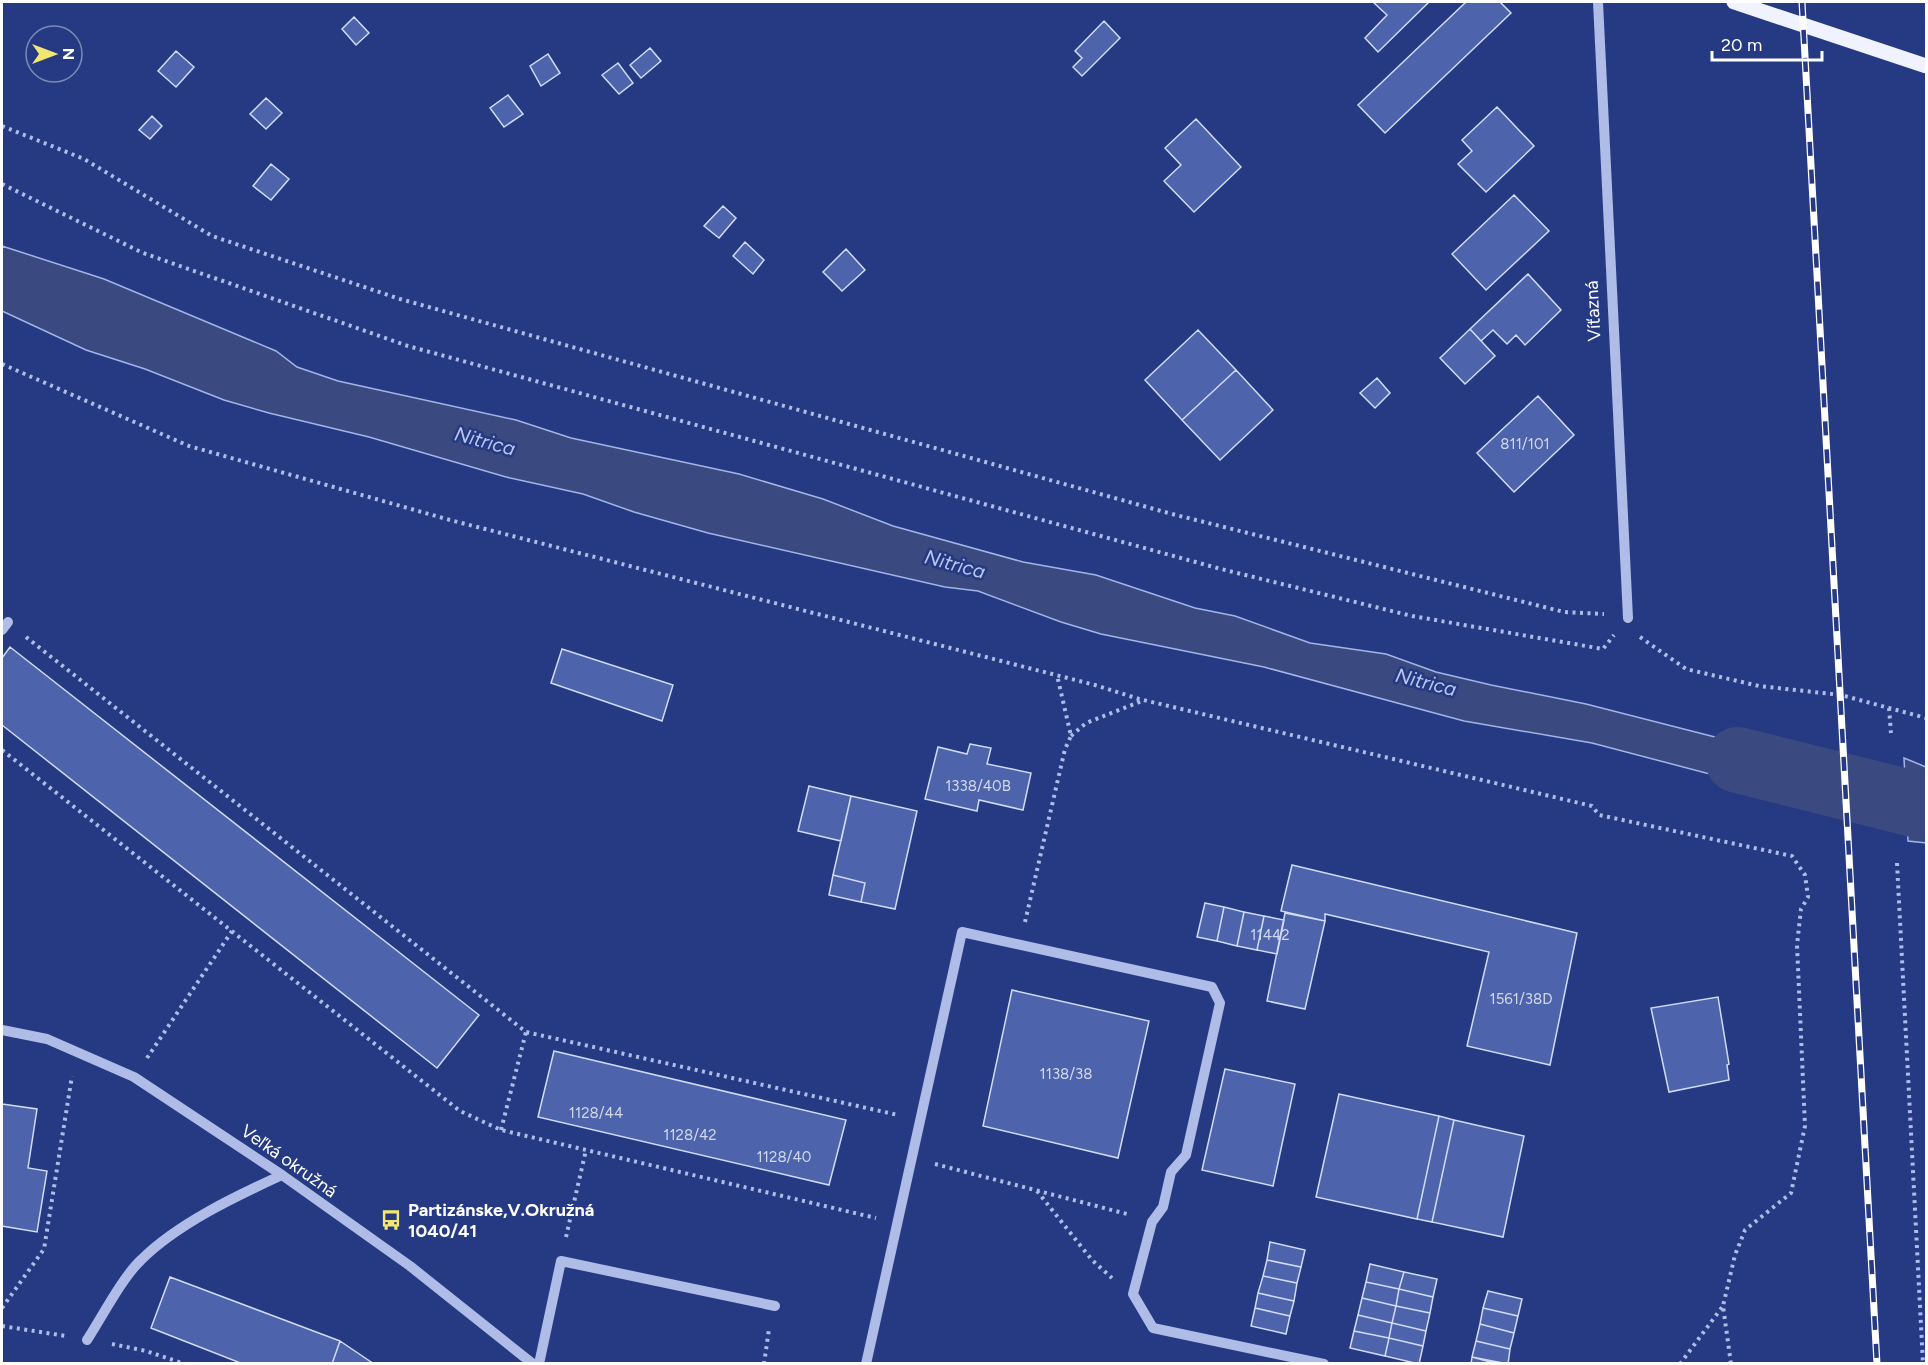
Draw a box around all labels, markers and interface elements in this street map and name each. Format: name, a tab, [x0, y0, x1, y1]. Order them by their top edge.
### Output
north arrow	[24, 24, 84, 84]
scale bar	[1712, 24, 1822, 62]
text: 20 m	[1721, 34, 1762, 56]
text: N	[59, 48, 78, 60]
street label: Víťazná	[1580, 280, 1606, 342]
water label: Nitrica	[452, 421, 518, 461]
house number: 811/101	[1500, 435, 1550, 453]
water label: Nitrica	[922, 544, 988, 584]
water label: Nitrica	[1393, 663, 1459, 701]
house number: 1338/40B	[945, 777, 1011, 795]
house number: 11442	[1250, 926, 1290, 944]
house number: 1561/38D	[1489, 990, 1553, 1008]
house number: 1138/38	[1040, 1065, 1092, 1083]
house number: 1128/44	[569, 1104, 623, 1122]
street label: Veľká okružná	[237, 1120, 341, 1202]
house number: 1128/42	[663, 1126, 717, 1144]
house number: 1128/40	[757, 1148, 811, 1166]
place label: Partizánske,V.Okružná 1040/41	[408, 1199, 594, 1242]
bus stop icon: Partizánske,V.Okružná 1040/41	[379, 1208, 403, 1232]

